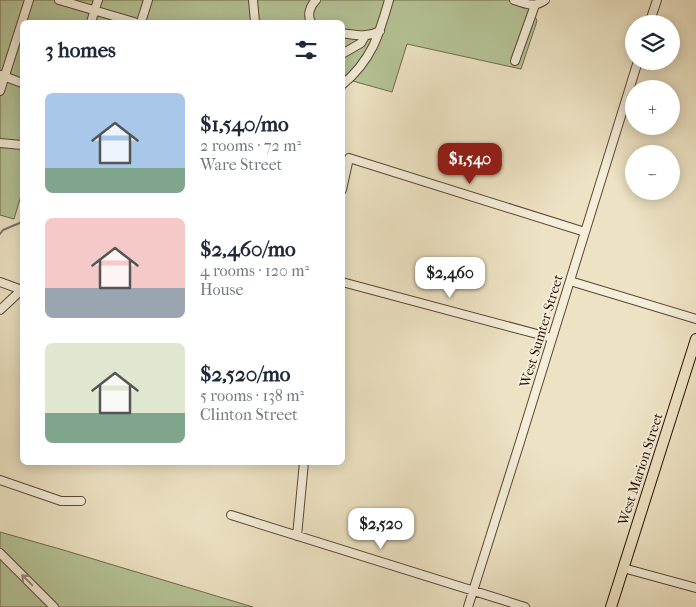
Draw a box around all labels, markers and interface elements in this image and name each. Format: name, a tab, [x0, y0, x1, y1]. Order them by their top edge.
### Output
map controls	[625, 15, 680, 200]
button: layers	[625, 15, 680, 70]
icon: filters	[292, 36, 320, 64]
text: 3 homes	[45, 38, 116, 62]
button: +	[625, 80, 680, 135]
text: $1,540/mo	[200, 112, 289, 136]
icon: home	[85, 113, 145, 173]
text: 2 rooms · 72 m²	[200, 136, 301, 155]
pin: $1,540	[429, 142, 511, 185]
button: −	[625, 145, 680, 200]
text: $1,540	[449, 149, 491, 168]
text: Ware Street	[200, 155, 282, 174]
text: $2,460/mo	[200, 237, 296, 261]
icon: home	[85, 238, 145, 298]
pin: $2,460	[409, 256, 491, 299]
text: 4 rooms · 120 m²	[200, 261, 309, 280]
text: $2,460	[426, 263, 474, 282]
street label: West Sumter Street	[516, 273, 567, 391]
text: House	[200, 280, 243, 299]
text: $2,520/mo	[200, 362, 290, 386]
icon: home	[85, 363, 145, 423]
text: 5 rooms · 138 m²	[200, 386, 304, 405]
text: Clinton Street	[200, 405, 298, 424]
street label: West Marion Street	[614, 411, 667, 528]
pin: $2,520	[340, 508, 422, 550]
text: $2,520	[359, 514, 403, 533]
one-way arrow	[21, 574, 33, 586]

